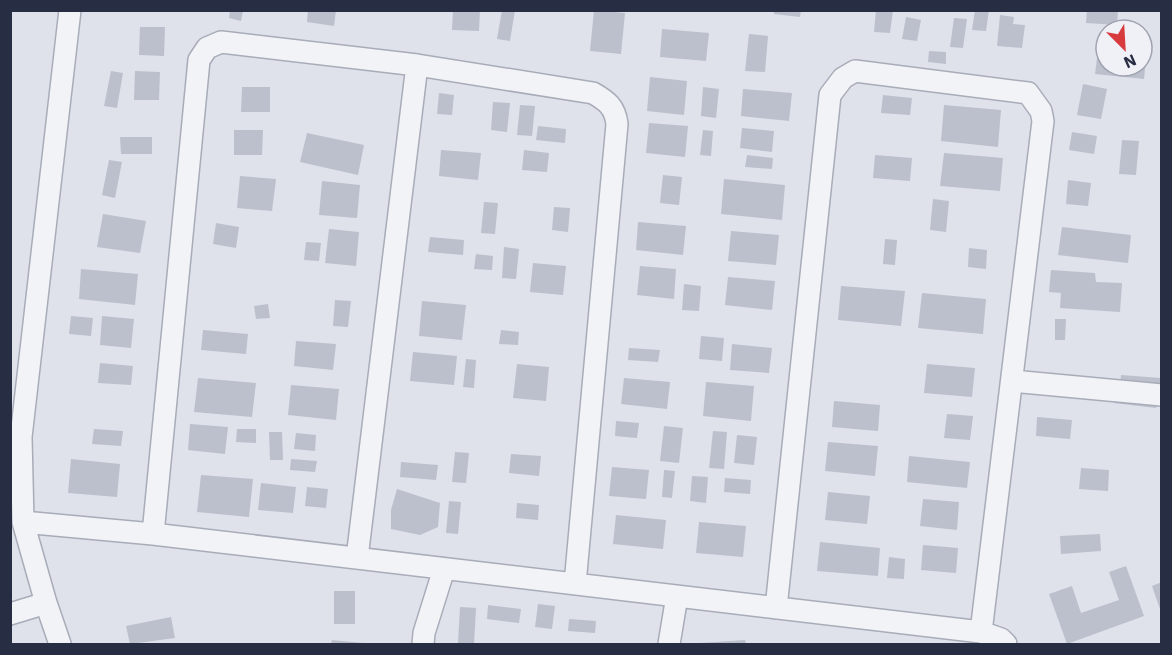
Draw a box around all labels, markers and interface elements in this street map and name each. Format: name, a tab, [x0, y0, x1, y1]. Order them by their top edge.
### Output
north arrow	[1094, 18, 1154, 78]
text: N	[1121, 50, 1139, 73]

